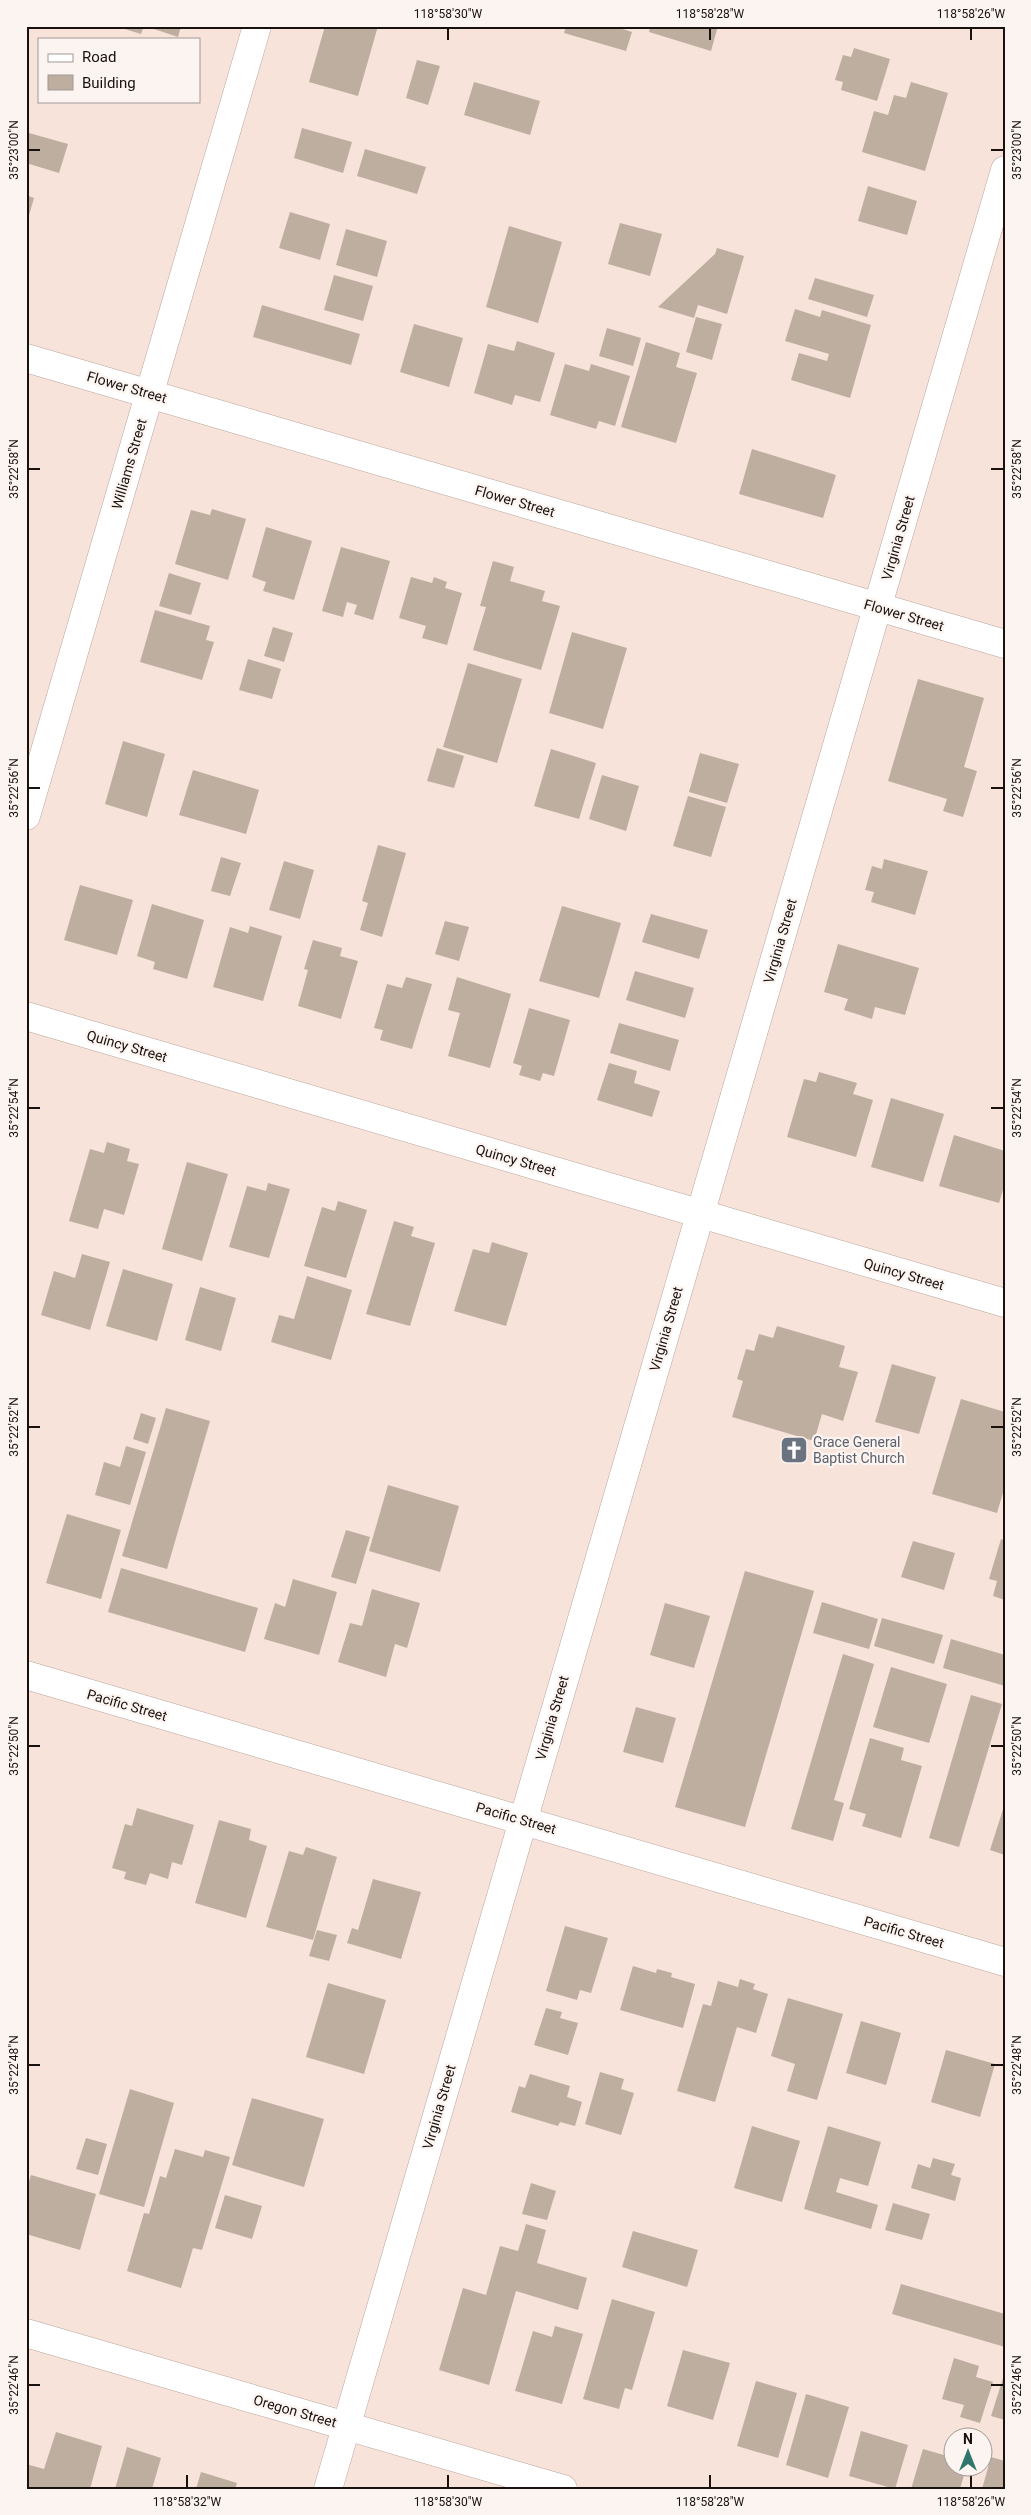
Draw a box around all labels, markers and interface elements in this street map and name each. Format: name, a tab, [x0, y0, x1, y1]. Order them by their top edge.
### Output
text: 118°58'30"W	[414, 7, 482, 21]
text: 118°58'28"W	[676, 7, 744, 21]
text: 118°58'26"W	[937, 7, 1005, 21]
legend	[38, 38, 200, 102]
text: Road	[82, 48, 116, 66]
text: Building	[82, 74, 136, 92]
text: 35°23'00"N	[7, 120, 21, 180]
text: 35°23'00"N	[1010, 120, 1024, 180]
street label: Flower Street	[85, 368, 169, 406]
street label: Williams Street	[108, 416, 150, 511]
text: 35°22'58"N	[7, 439, 21, 499]
text: 35°22'58"N	[1010, 439, 1024, 499]
street label: Flower Street	[473, 482, 557, 520]
street label: Virginia Street	[878, 493, 918, 582]
street label: Flower Street	[862, 596, 946, 634]
text: 35°22'56"N	[7, 758, 21, 818]
text: 35°22'56"N	[1010, 758, 1024, 818]
street label: Virginia Street	[760, 896, 800, 985]
street label: Quincy Street	[85, 1027, 169, 1065]
text: 35°22'54"N	[7, 1078, 21, 1138]
text: 35°22'54"N	[1010, 1078, 1024, 1138]
street label: Quincy Street	[474, 1141, 558, 1179]
street label: Quincy Street	[862, 1255, 946, 1293]
street label: Virginia Street	[646, 1284, 686, 1373]
text: 35°22'52"N	[7, 1397, 21, 1457]
text: 35°22'52"N	[1010, 1397, 1024, 1457]
place label: Grace General Baptist Church	[813, 1434, 905, 1466]
church icon: Grace General Baptist Church	[779, 1435, 809, 1465]
street label: Virginia Street	[532, 1673, 572, 1762]
street label: Pacific Street	[85, 1686, 169, 1724]
text: 35°22'50"N	[7, 1716, 21, 1776]
text: 35°22'50"N	[1010, 1716, 1024, 1776]
street label: Pacific Street	[474, 1799, 558, 1837]
street label: Pacific Street	[862, 1913, 946, 1951]
text: 35°22'48"N	[7, 2035, 21, 2095]
text: 35°22'48"N	[1010, 2035, 1024, 2095]
street label: Virginia Street	[419, 2062, 459, 2151]
text: 35°22'46"N	[7, 2355, 21, 2415]
text: 35°22'46"N	[1010, 2355, 1024, 2415]
street label: Oregon Street	[252, 2392, 339, 2431]
north arrow	[944, 2428, 994, 2478]
text: N	[963, 2431, 973, 2447]
text: 118°58'32"W	[153, 2495, 221, 2509]
text: 118°58'30"W	[414, 2495, 482, 2509]
text: 118°58'28"W	[676, 2495, 744, 2509]
text: 118°58'26"W	[937, 2495, 1005, 2509]

